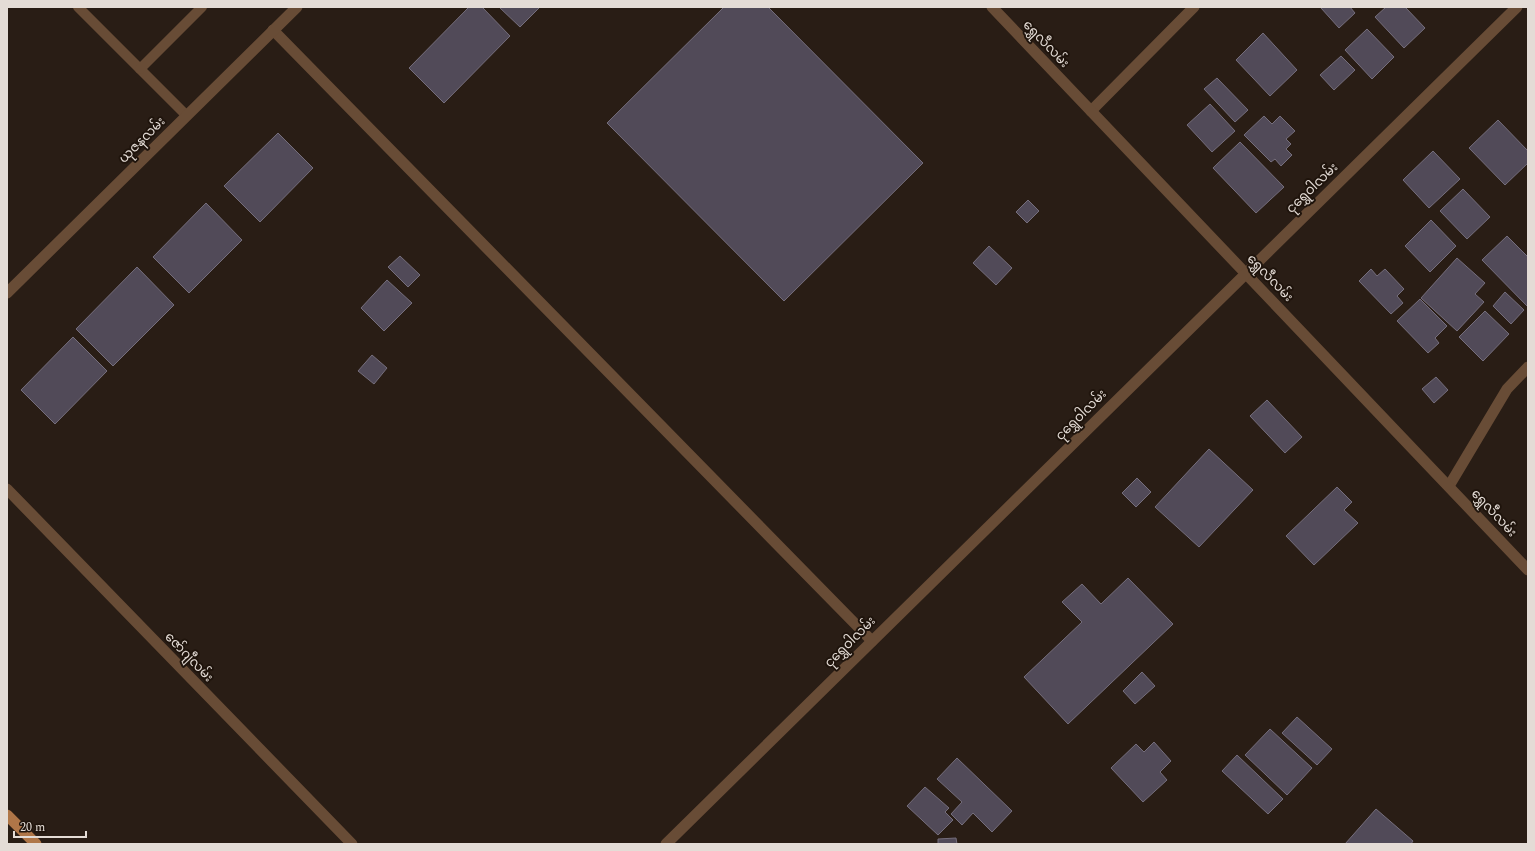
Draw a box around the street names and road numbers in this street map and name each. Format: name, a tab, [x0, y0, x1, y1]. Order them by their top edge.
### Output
street label: ရွှေလီလမ်း	[1018, 16, 1074, 72]
street label: ယုဇနလမ်း	[114, 112, 170, 168]
street label: ငုရွှေဝါလမ်း	[1281, 158, 1343, 218]
street label: ရွှေလီလမ်း	[1242, 250, 1298, 306]
street label: ငုရွှေဝါလမ်း	[1051, 385, 1111, 445]
street label: ရွှေလီလမ်း	[1466, 484, 1522, 542]
street label: ငုရွှေဝါလမ်း	[820, 612, 880, 672]
street label: ဇော်ဂျီလမ်း	[160, 627, 218, 687]

